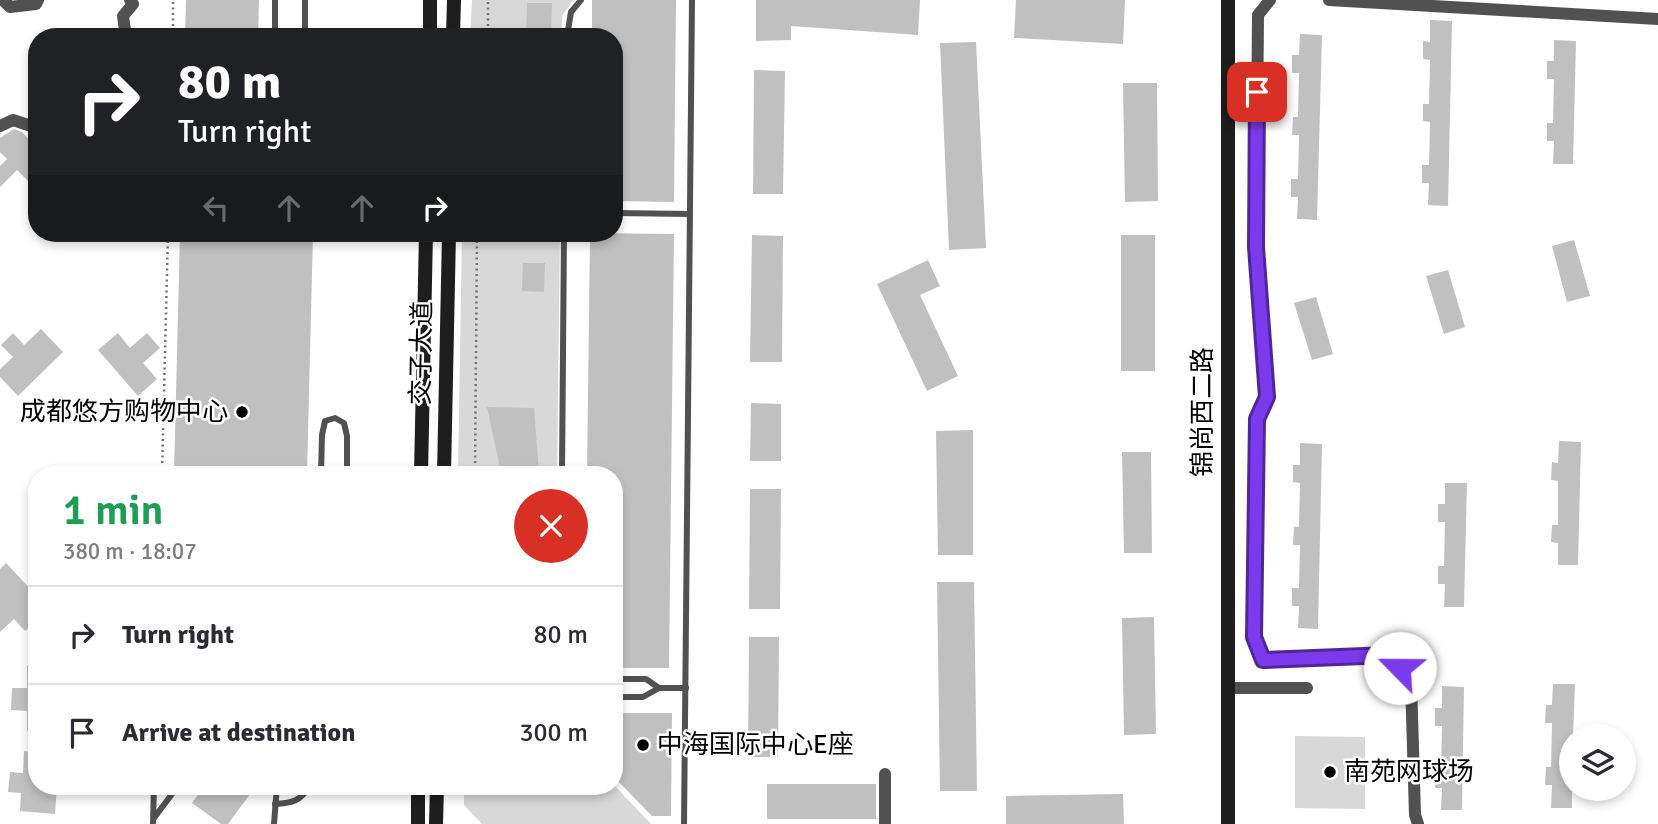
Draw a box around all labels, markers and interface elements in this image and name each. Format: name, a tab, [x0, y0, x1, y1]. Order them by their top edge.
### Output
text: 80 m	[178, 52, 281, 112]
icon: right	[63, 56, 154, 147]
pin	[1227, 62, 1287, 122]
icon: arrive	[1238, 73, 1276, 111]
text: Turn right	[178, 112, 311, 151]
icon: left	[197, 189, 235, 227]
icon: ahead	[270, 189, 308, 227]
icon: ahead	[343, 189, 381, 227]
icon: right	[416, 189, 454, 227]
street label: 交子大道	[405, 301, 439, 405]
street label: 锦尚西二路	[1187, 347, 1219, 477]
place label: 成都悠方购物中心	[20, 396, 228, 428]
marker: 成都悠方购物中心	[234, 404, 250, 420]
text: 1 min	[63, 485, 164, 536]
button: close	[514, 489, 588, 563]
text: 380 m · 18:07	[63, 537, 197, 566]
icon: right	[63, 616, 101, 654]
text: Turn right	[122, 619, 234, 651]
text: 80 m	[533, 619, 588, 651]
position arrow	[1363, 631, 1437, 705]
icon: arrive	[63, 714, 101, 752]
text: Arrive at destination	[122, 717, 355, 749]
text: 300 m	[519, 717, 588, 749]
map controls	[1559, 724, 1636, 801]
button: layers	[1559, 724, 1636, 801]
place label: 中海国际中心E座	[657, 729, 854, 761]
marker: 中海国际中心E座	[635, 737, 651, 753]
place label: 南苑网球场	[1344, 756, 1474, 788]
marker: 南苑网球场	[1322, 764, 1338, 780]

